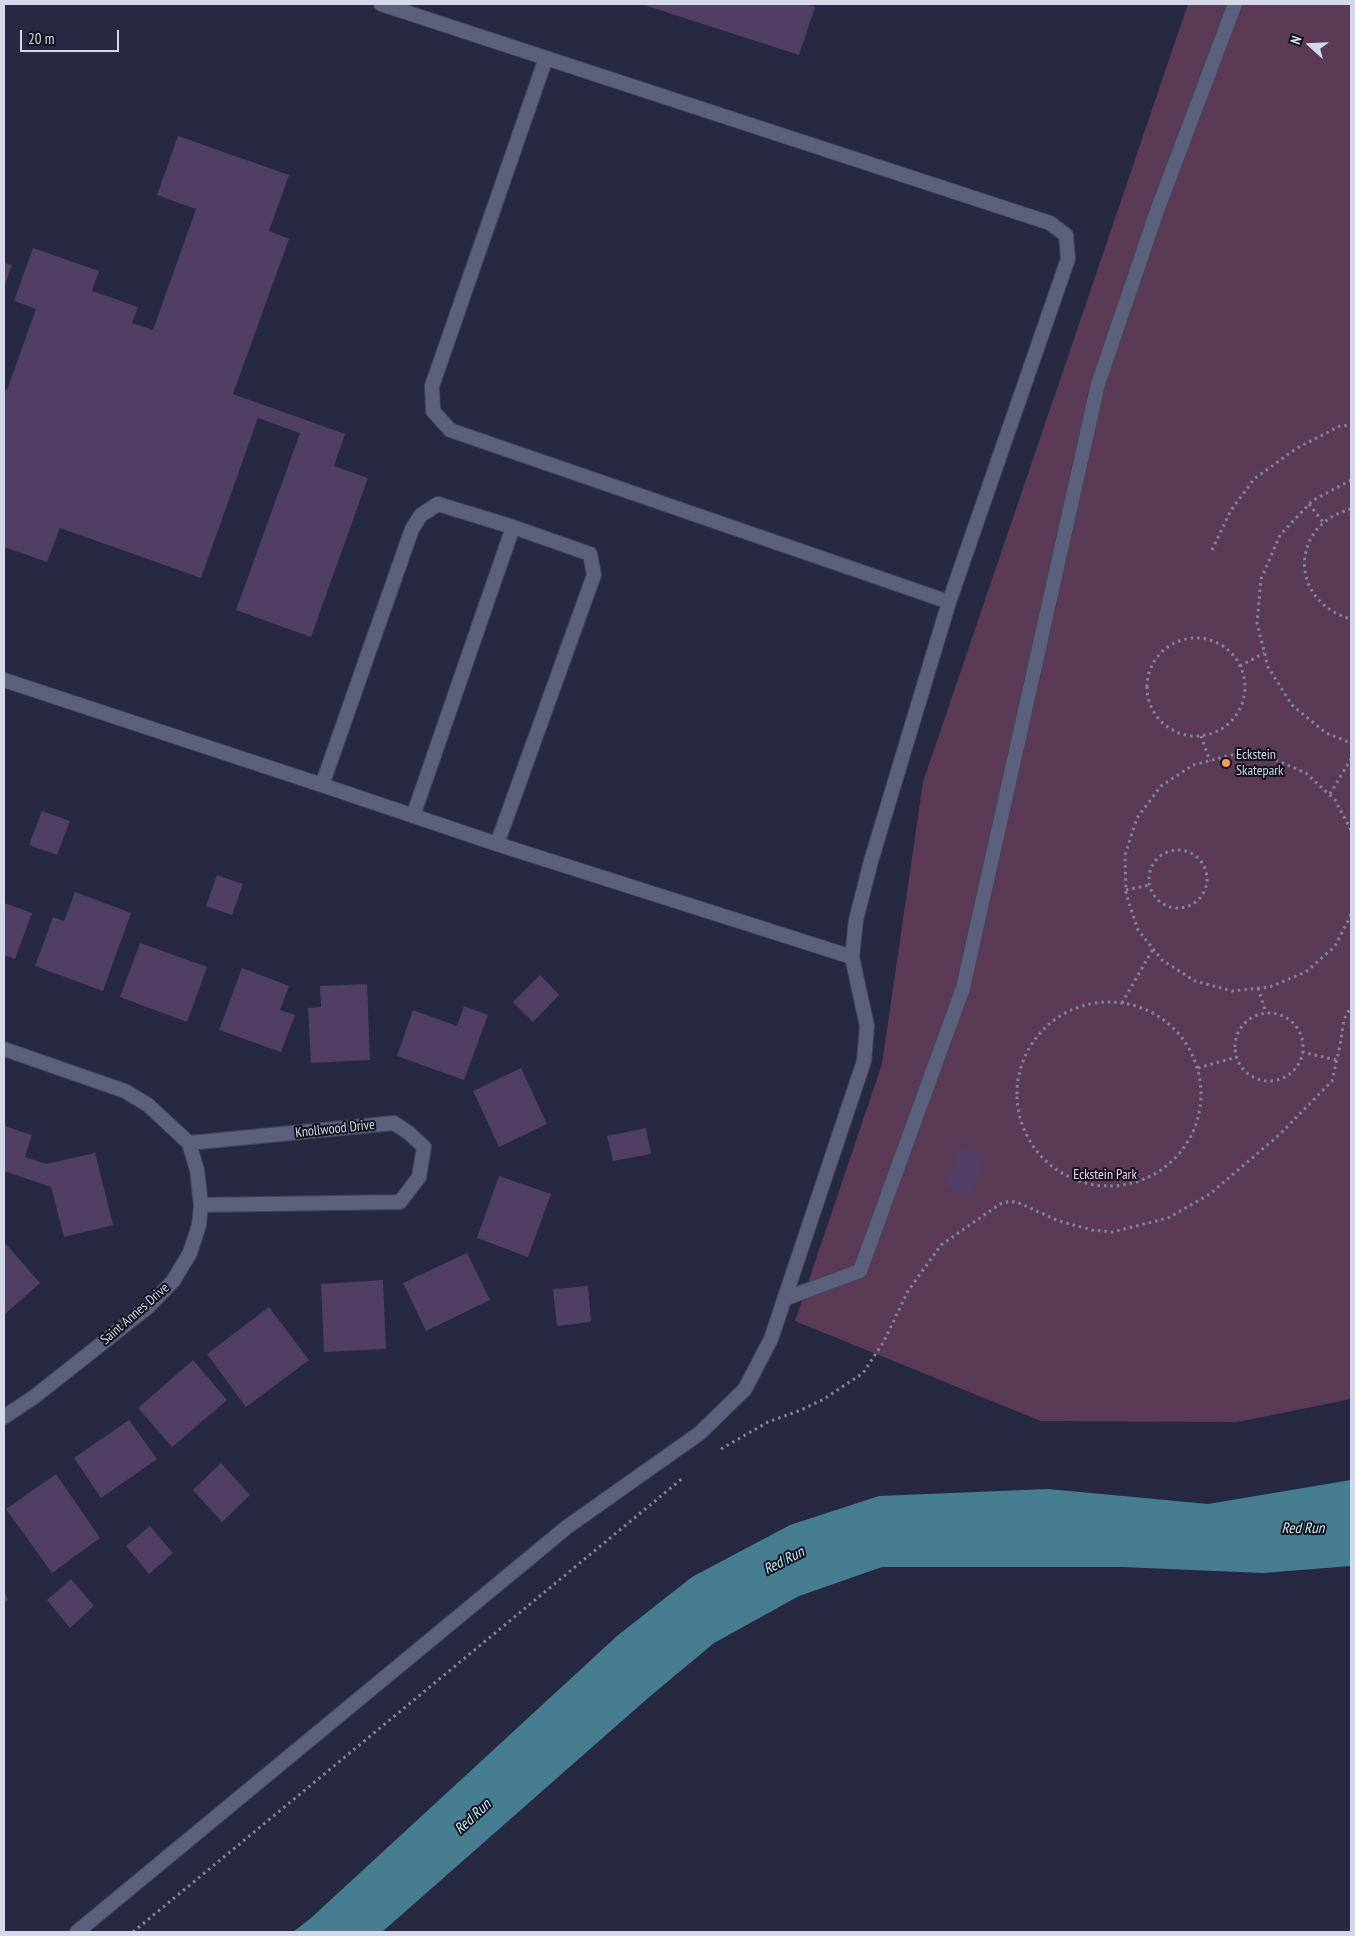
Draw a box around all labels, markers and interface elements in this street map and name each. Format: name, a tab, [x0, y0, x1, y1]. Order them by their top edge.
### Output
scale bar	[22, 20, 121, 52]
north arrow	[1285, 20, 1335, 70]
text: 20 m	[28, 29, 54, 48]
text: N	[1286, 33, 1306, 47]
place label: Eckstein Skatepark	[1236, 747, 1284, 780]
marker: Eckstein Skatepark	[1220, 757, 1232, 769]
street label: Knollwood Drive	[294, 1116, 376, 1142]
park label: Eckstein Park	[1073, 1167, 1137, 1183]
street label: Saint Annes Drive	[97, 1280, 173, 1348]
water label: Red Run	[1282, 1520, 1324, 1538]
water label: Red Run	[761, 1543, 807, 1579]
water label: Red Run	[451, 1796, 495, 1838]

